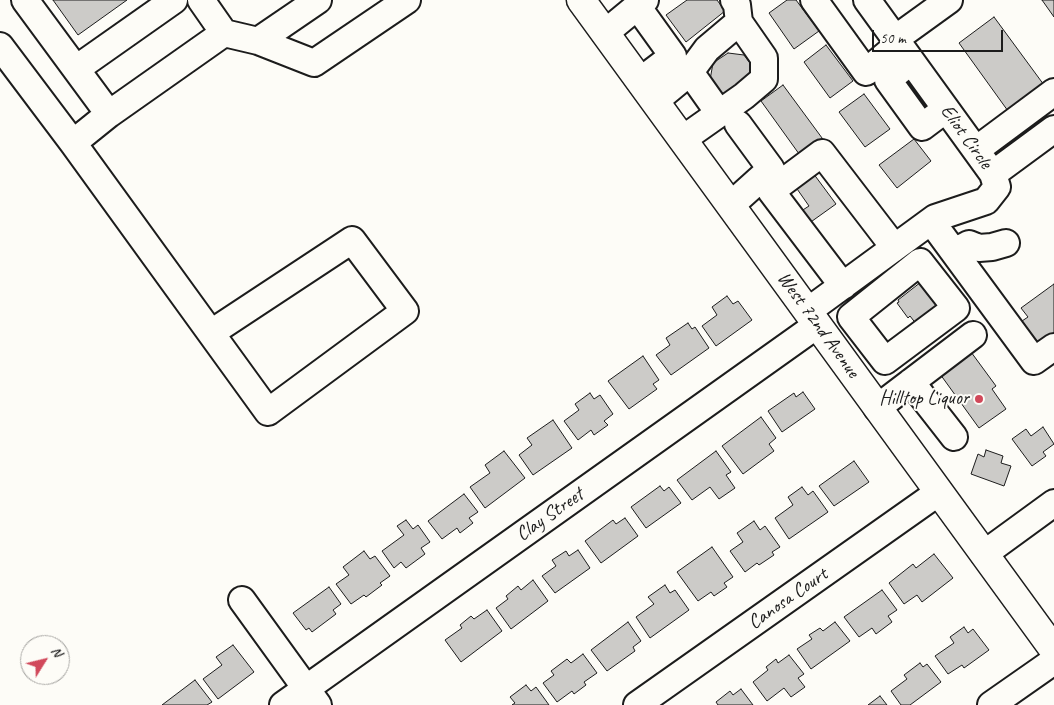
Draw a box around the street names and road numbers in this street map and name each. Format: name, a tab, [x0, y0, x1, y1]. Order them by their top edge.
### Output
street label: Eliot Circle	[935, 100, 997, 174]
street label: West 72nd Avenue	[772, 267, 864, 383]
street label: Clay Street	[512, 483, 588, 547]
street label: Canosa Court	[744, 563, 832, 635]

